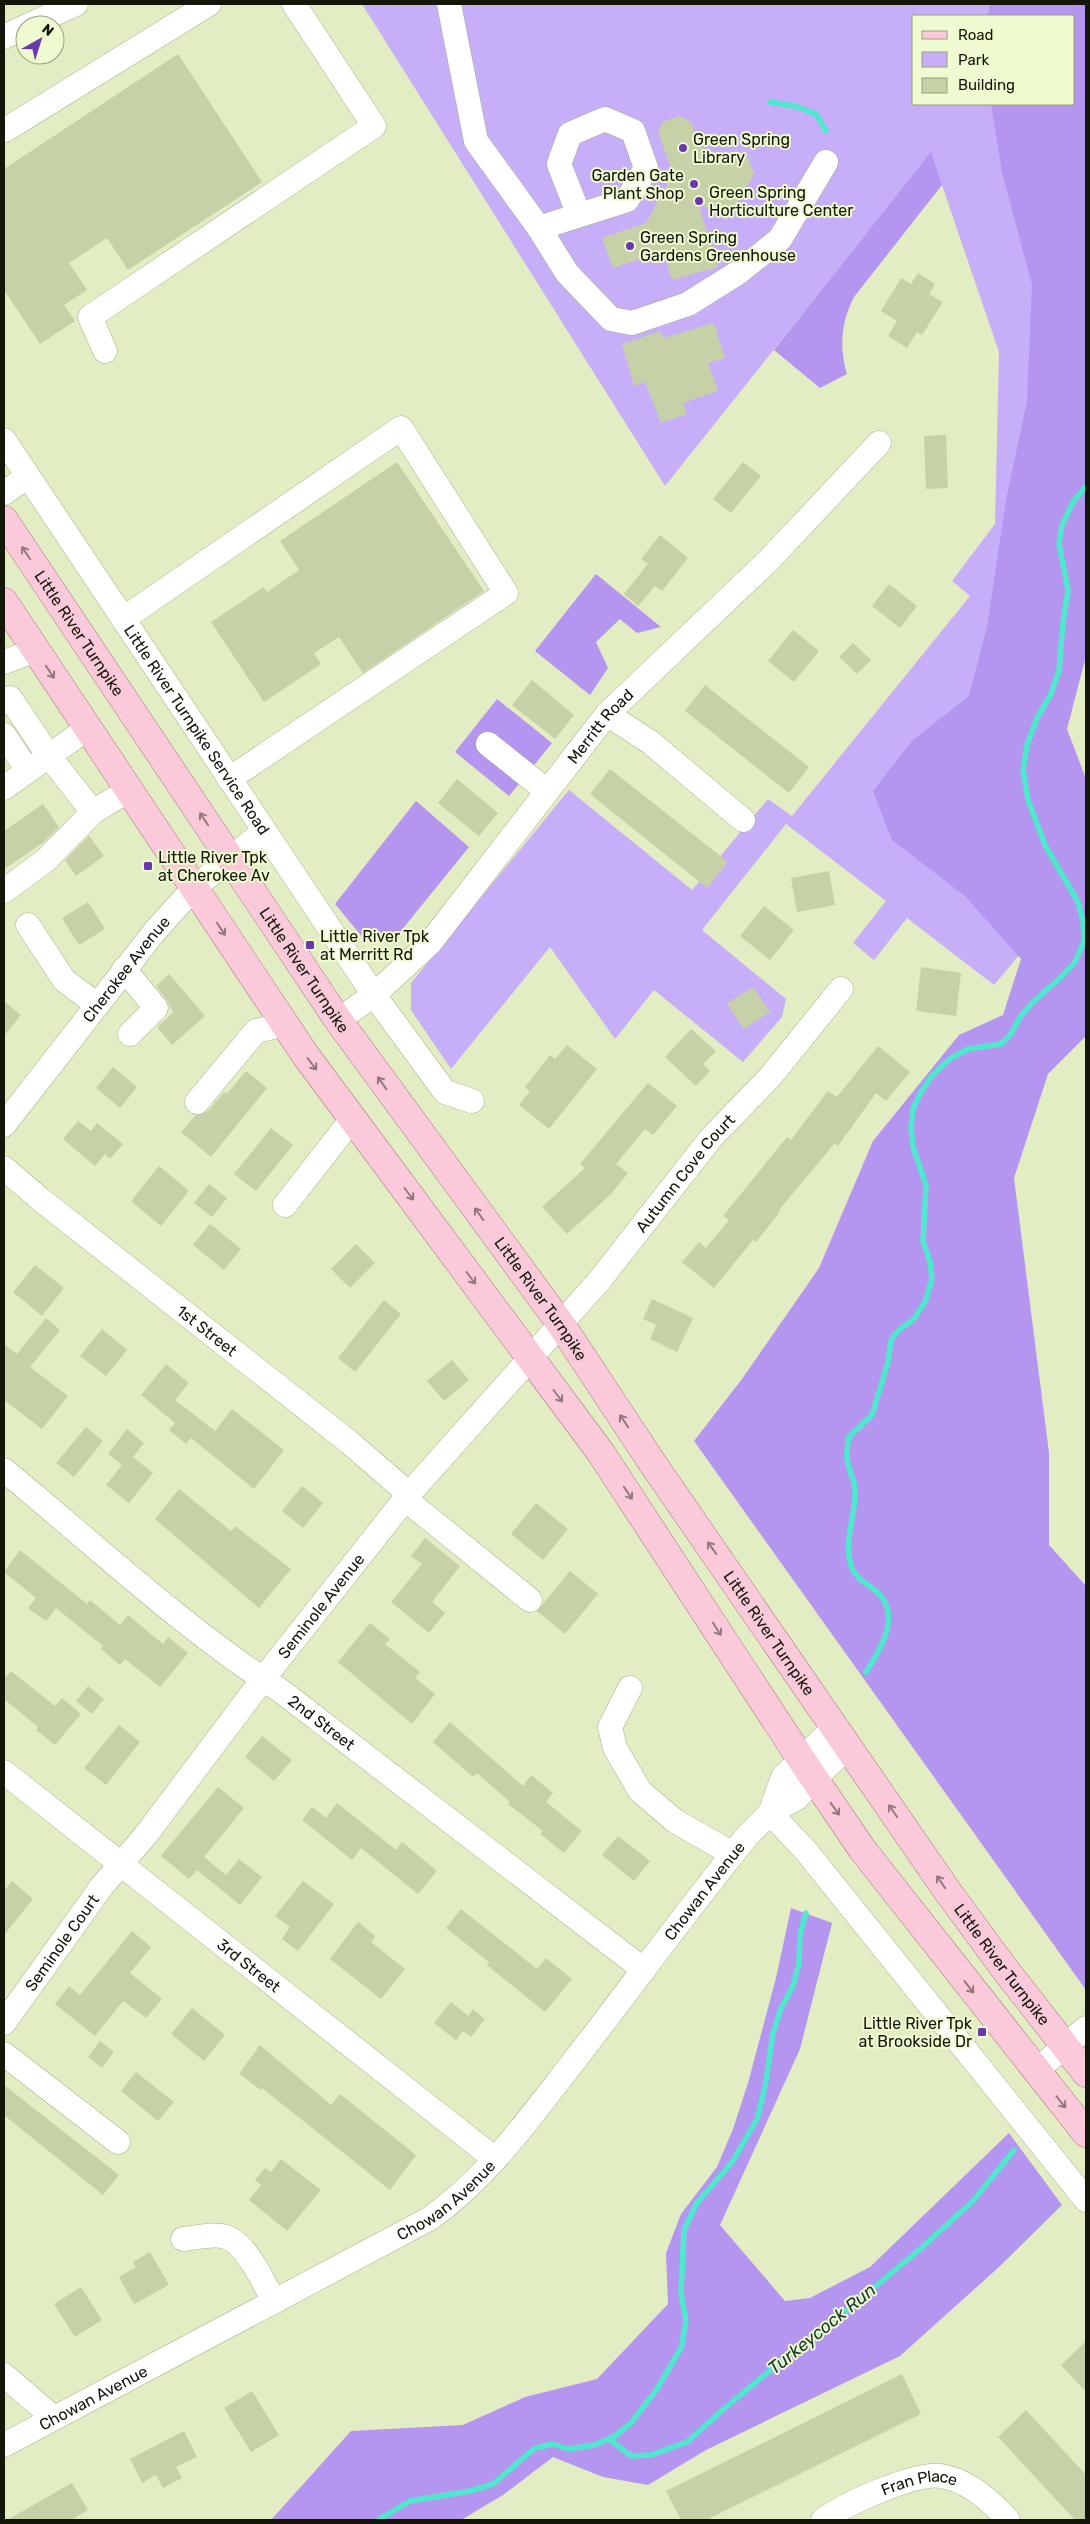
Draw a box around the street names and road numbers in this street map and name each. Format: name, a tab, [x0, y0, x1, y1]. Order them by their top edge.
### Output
street label: Little River Turnpike	[31, 567, 128, 700]
street label: Little River Turnpike Service Road	[120, 621, 274, 838]
street label: Merritt Road	[563, 685, 637, 767]
street label: Little River Turnpike	[256, 903, 354, 1036]
street label: Cherokee Avenue	[78, 912, 174, 1026]
street label: Autumn Cove Court	[631, 1110, 739, 1236]
street label: Little River Turnpike	[491, 1233, 591, 1364]
street label: 1st Street	[173, 1301, 241, 1360]
street label: Seminole Avenue	[274, 1550, 368, 1662]
street label: Little River Turnpike	[720, 1567, 819, 1699]
street label: 2nd Street	[285, 1691, 359, 1754]
street label: Chowan Avenue	[660, 1837, 749, 1944]
street label: Seminole Court	[21, 1890, 103, 1995]
street label: Little River Turnpike	[950, 1900, 1054, 2029]
street label: 3rd Street	[214, 1934, 284, 1996]
street label: Chowan Avenue	[393, 2156, 499, 2244]
street label: Chowan Avenue	[36, 2361, 151, 2434]
street label: Fran Place	[878, 2466, 960, 2499]

